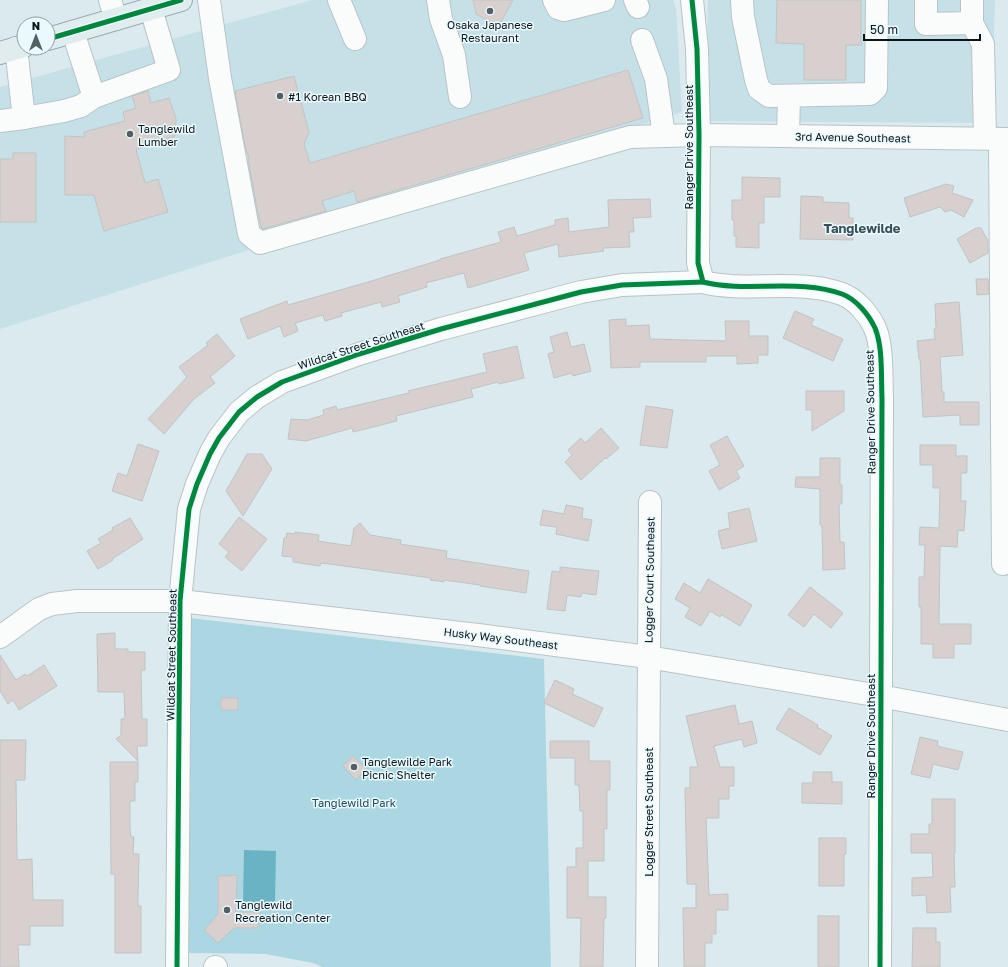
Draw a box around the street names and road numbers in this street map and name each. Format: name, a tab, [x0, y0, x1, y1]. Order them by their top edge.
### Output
street label: Ranger Drive Southeast	[682, 85, 695, 209]
street label: 3rd Avenue Southeast	[795, 129, 911, 145]
street label: Wildcat Street Southeast	[296, 318, 426, 372]
street label: Ranger Drive Southeast	[862, 349, 878, 475]
street label: Logger Court Southeast	[641, 517, 657, 643]
street label: Wildcat Street Southeast	[163, 589, 179, 721]
street label: Husky Way Southeast	[443, 625, 559, 651]
street label: Ranger Drive Southeast	[864, 674, 877, 798]
street label: Logger Street Southeast	[642, 747, 655, 877]

